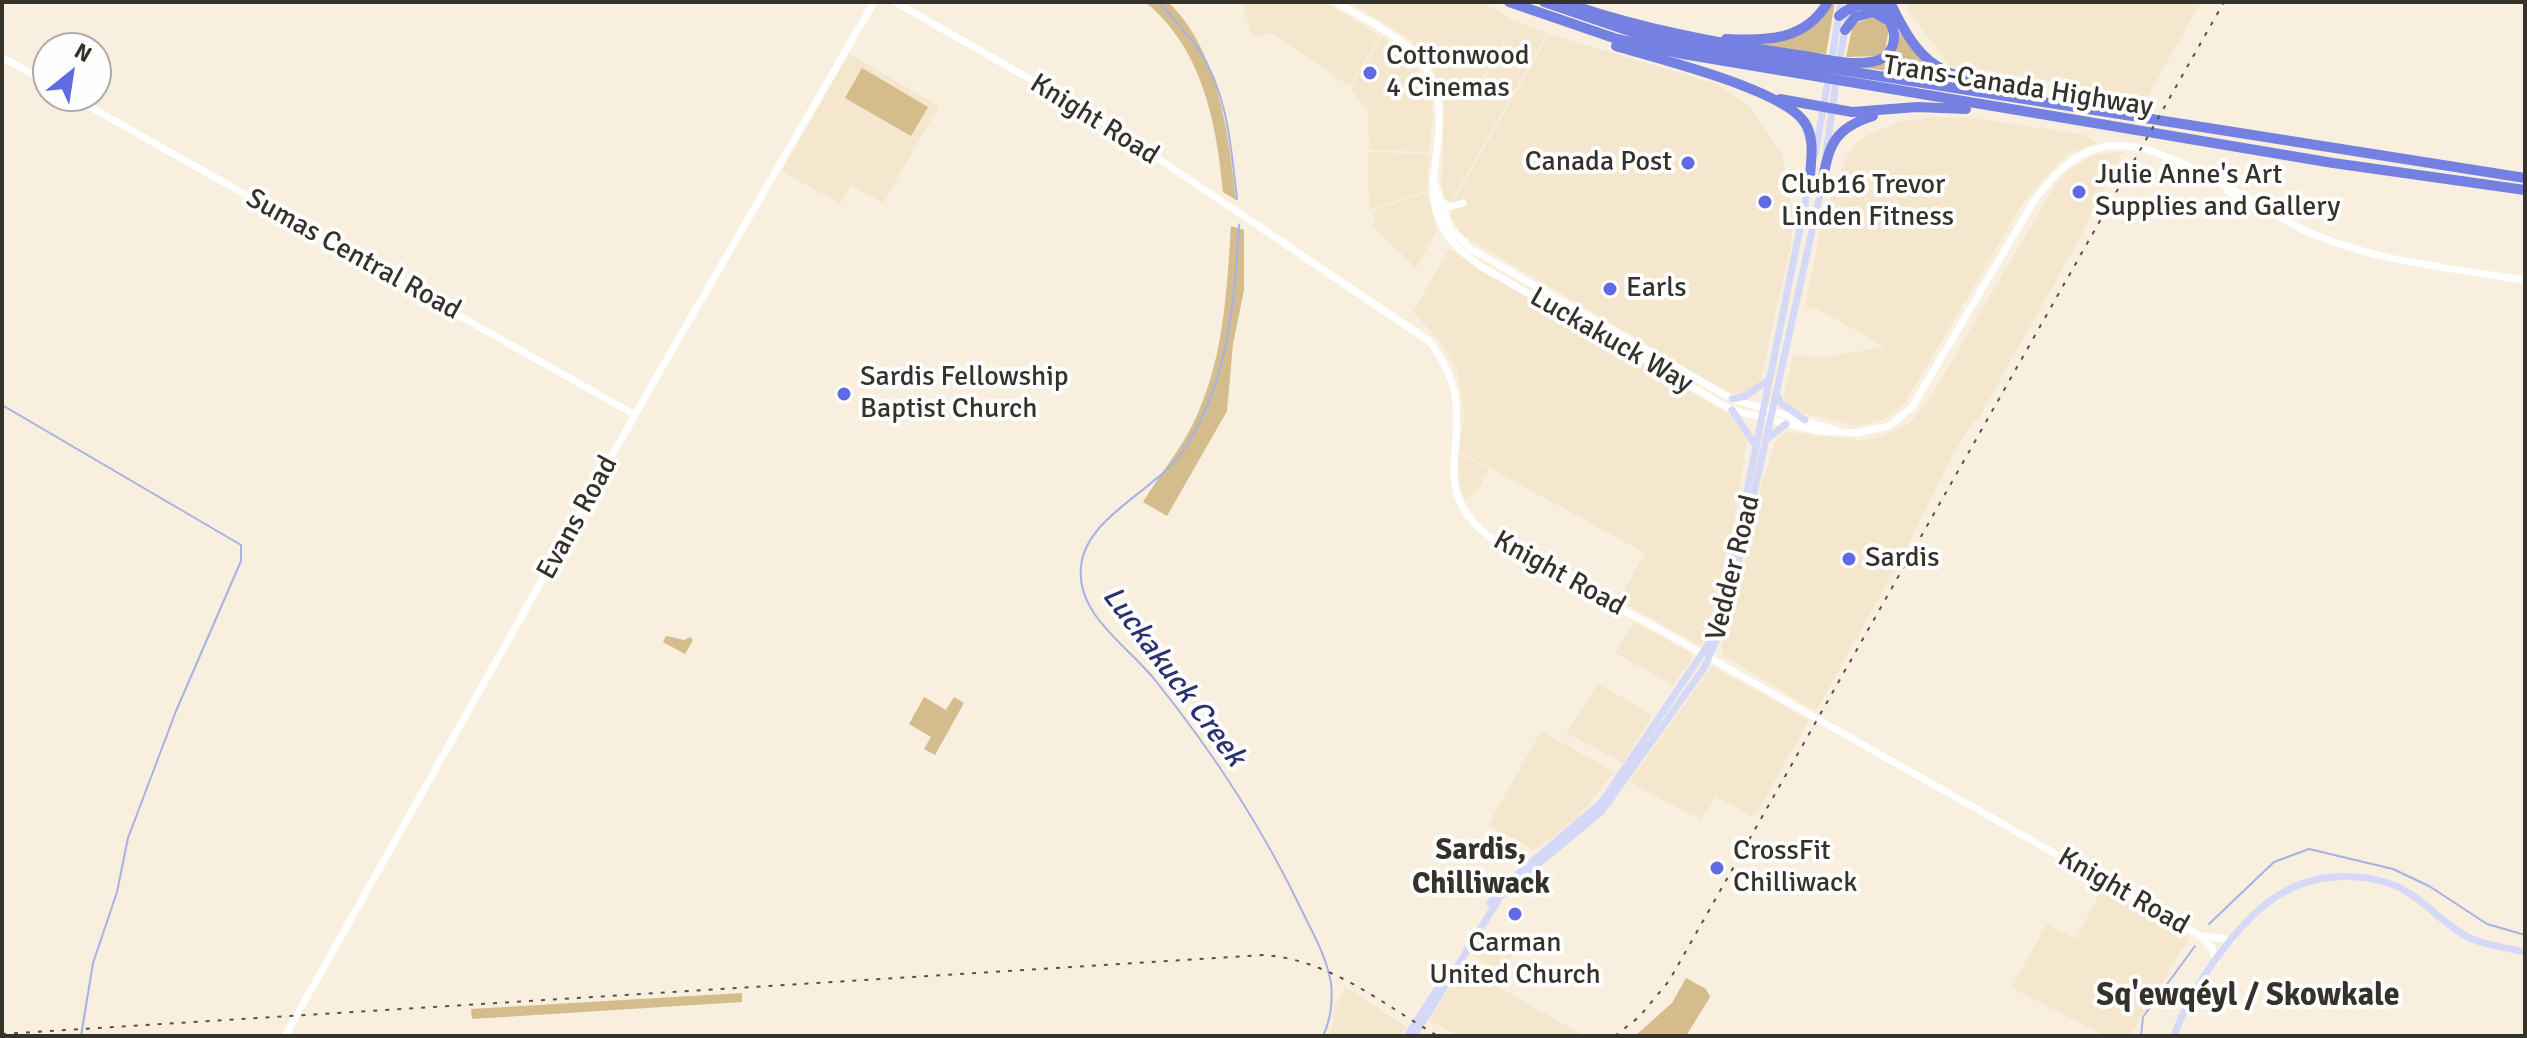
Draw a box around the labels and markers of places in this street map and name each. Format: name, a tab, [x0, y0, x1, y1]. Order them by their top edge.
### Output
place label: Cottonwood 4 Cinemas	[1386, 40, 1530, 106]
marker: Cottonwood 4 Cinemas	[1361, 64, 1379, 82]
place label: Canada Post	[1525, 146, 1672, 180]
marker: Canada Post	[1679, 154, 1697, 172]
place label: Julie Anne's Art Supplies and Gallery	[2095, 159, 2340, 225]
place label: Club16 Trevor Linden Fitness	[1781, 169, 1954, 235]
marker: Julie Anne's Art Supplies and Gallery	[2070, 183, 2088, 201]
marker: Club16 Trevor Linden Fitness	[1756, 193, 1774, 211]
place label: Earls	[1626, 272, 1687, 306]
marker: Earls	[1601, 280, 1619, 298]
place label: Sardis Fellowship Baptist Church	[860, 361, 1069, 427]
marker: Sardis Fellowship Baptist Church	[835, 385, 853, 403]
place label: Sardis	[1865, 542, 1939, 576]
marker: Sardis	[1840, 550, 1858, 568]
place label: CrossFit Chilliwack	[1733, 835, 1857, 901]
marker: CrossFit Chilliwack	[1708, 859, 1726, 877]
marker: Carman United Church	[1506, 905, 1524, 923]
place label: Carman United Church	[1429, 927, 1601, 993]

